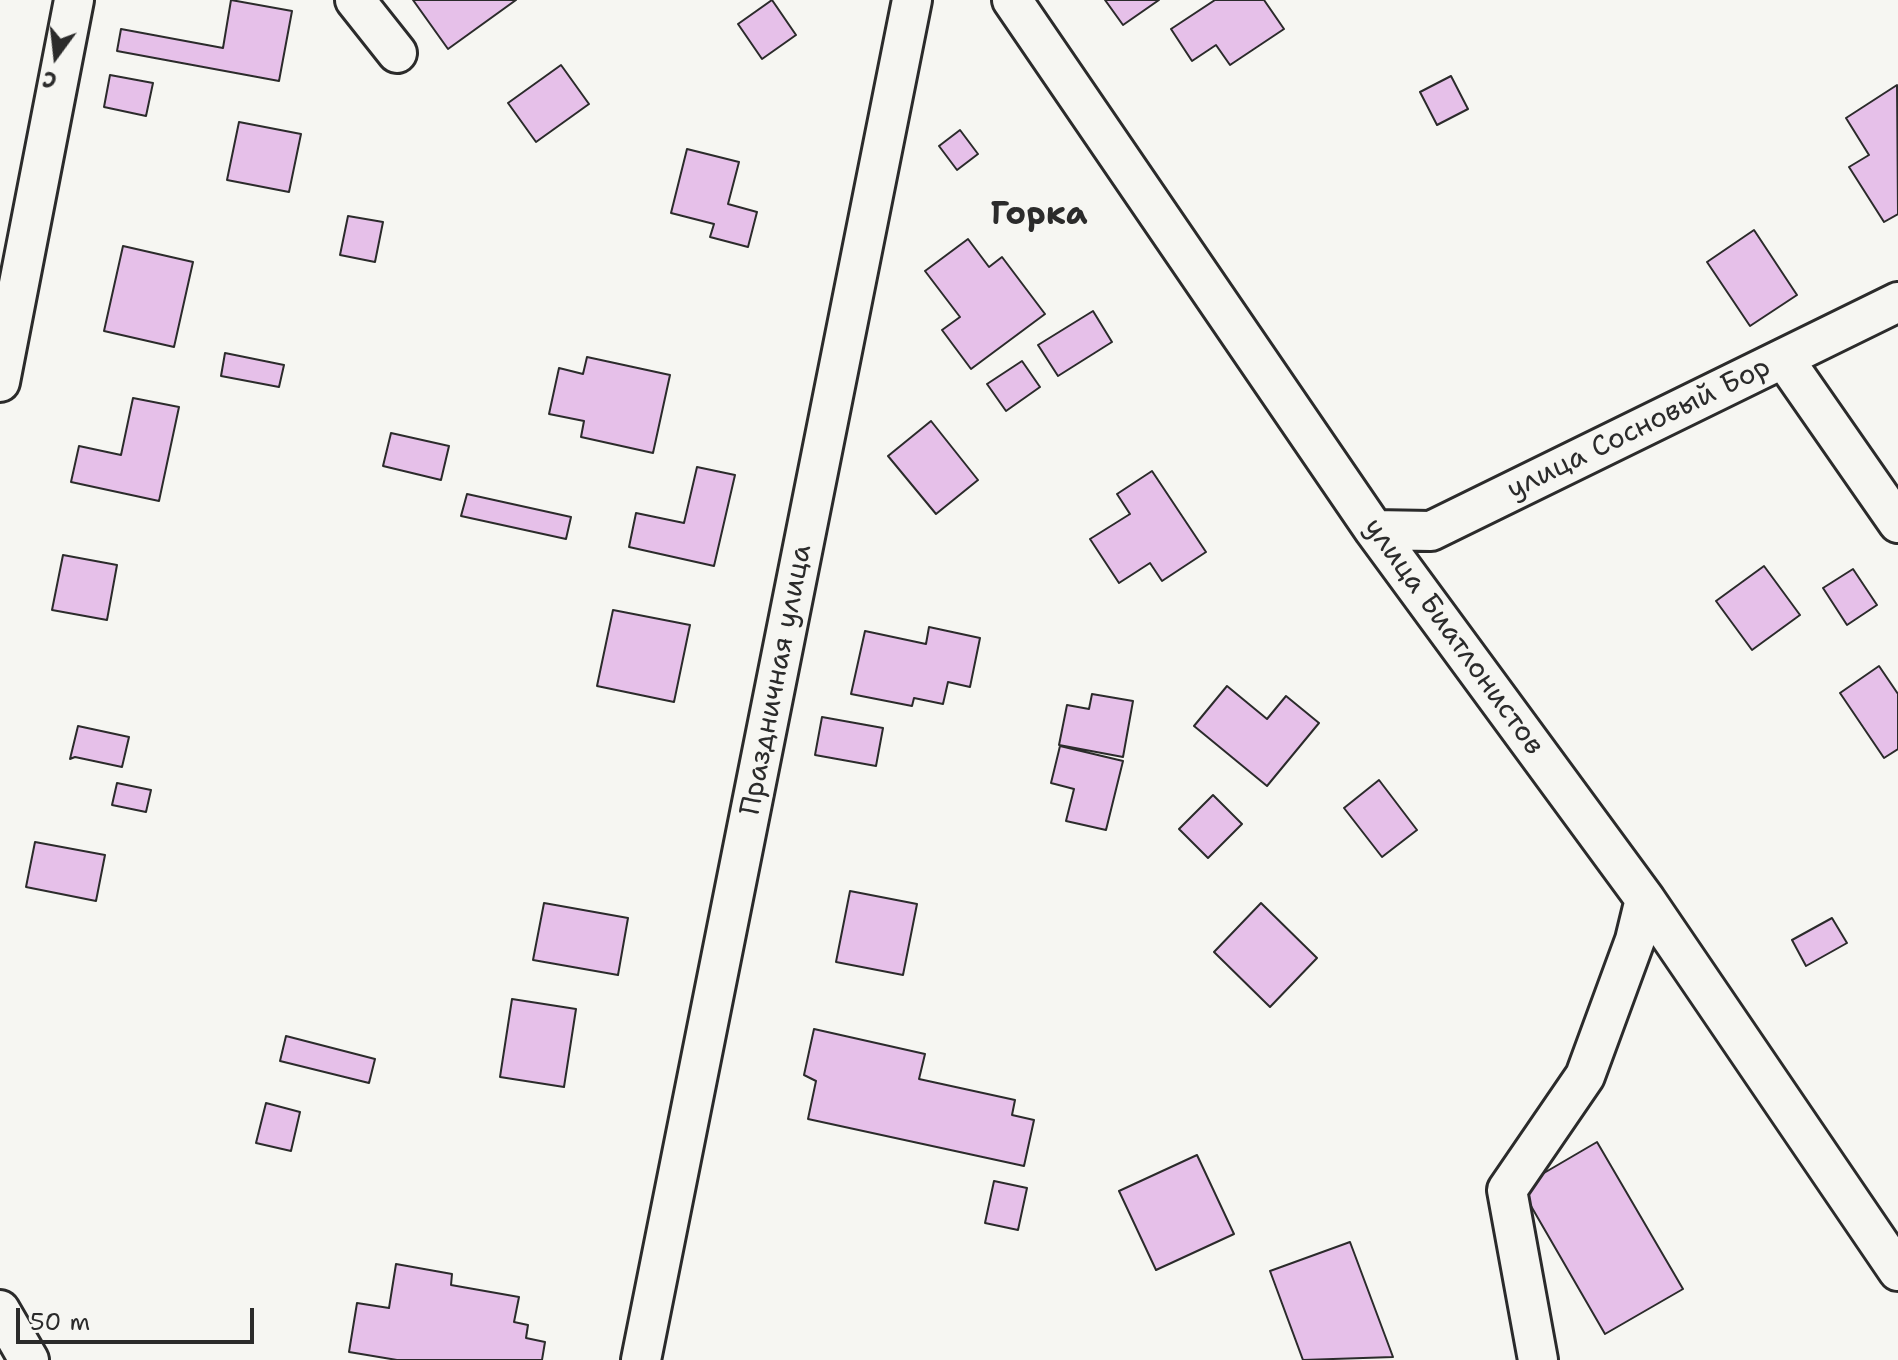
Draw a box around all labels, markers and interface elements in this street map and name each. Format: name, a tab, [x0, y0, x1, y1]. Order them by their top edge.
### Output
north arrow	[16, 16, 96, 96]
text: С	[39, 64, 60, 95]
district label: Горка	[990, 197, 1088, 235]
street label: улица Сосновый Бор	[1502, 351, 1776, 507]
street label: улица Биатлонистов	[1356, 512, 1550, 762]
street label: Праздничная улица	[734, 542, 820, 818]
scale bar	[20, 1292, 258, 1342]
text: 50 m	[30, 1306, 90, 1338]

